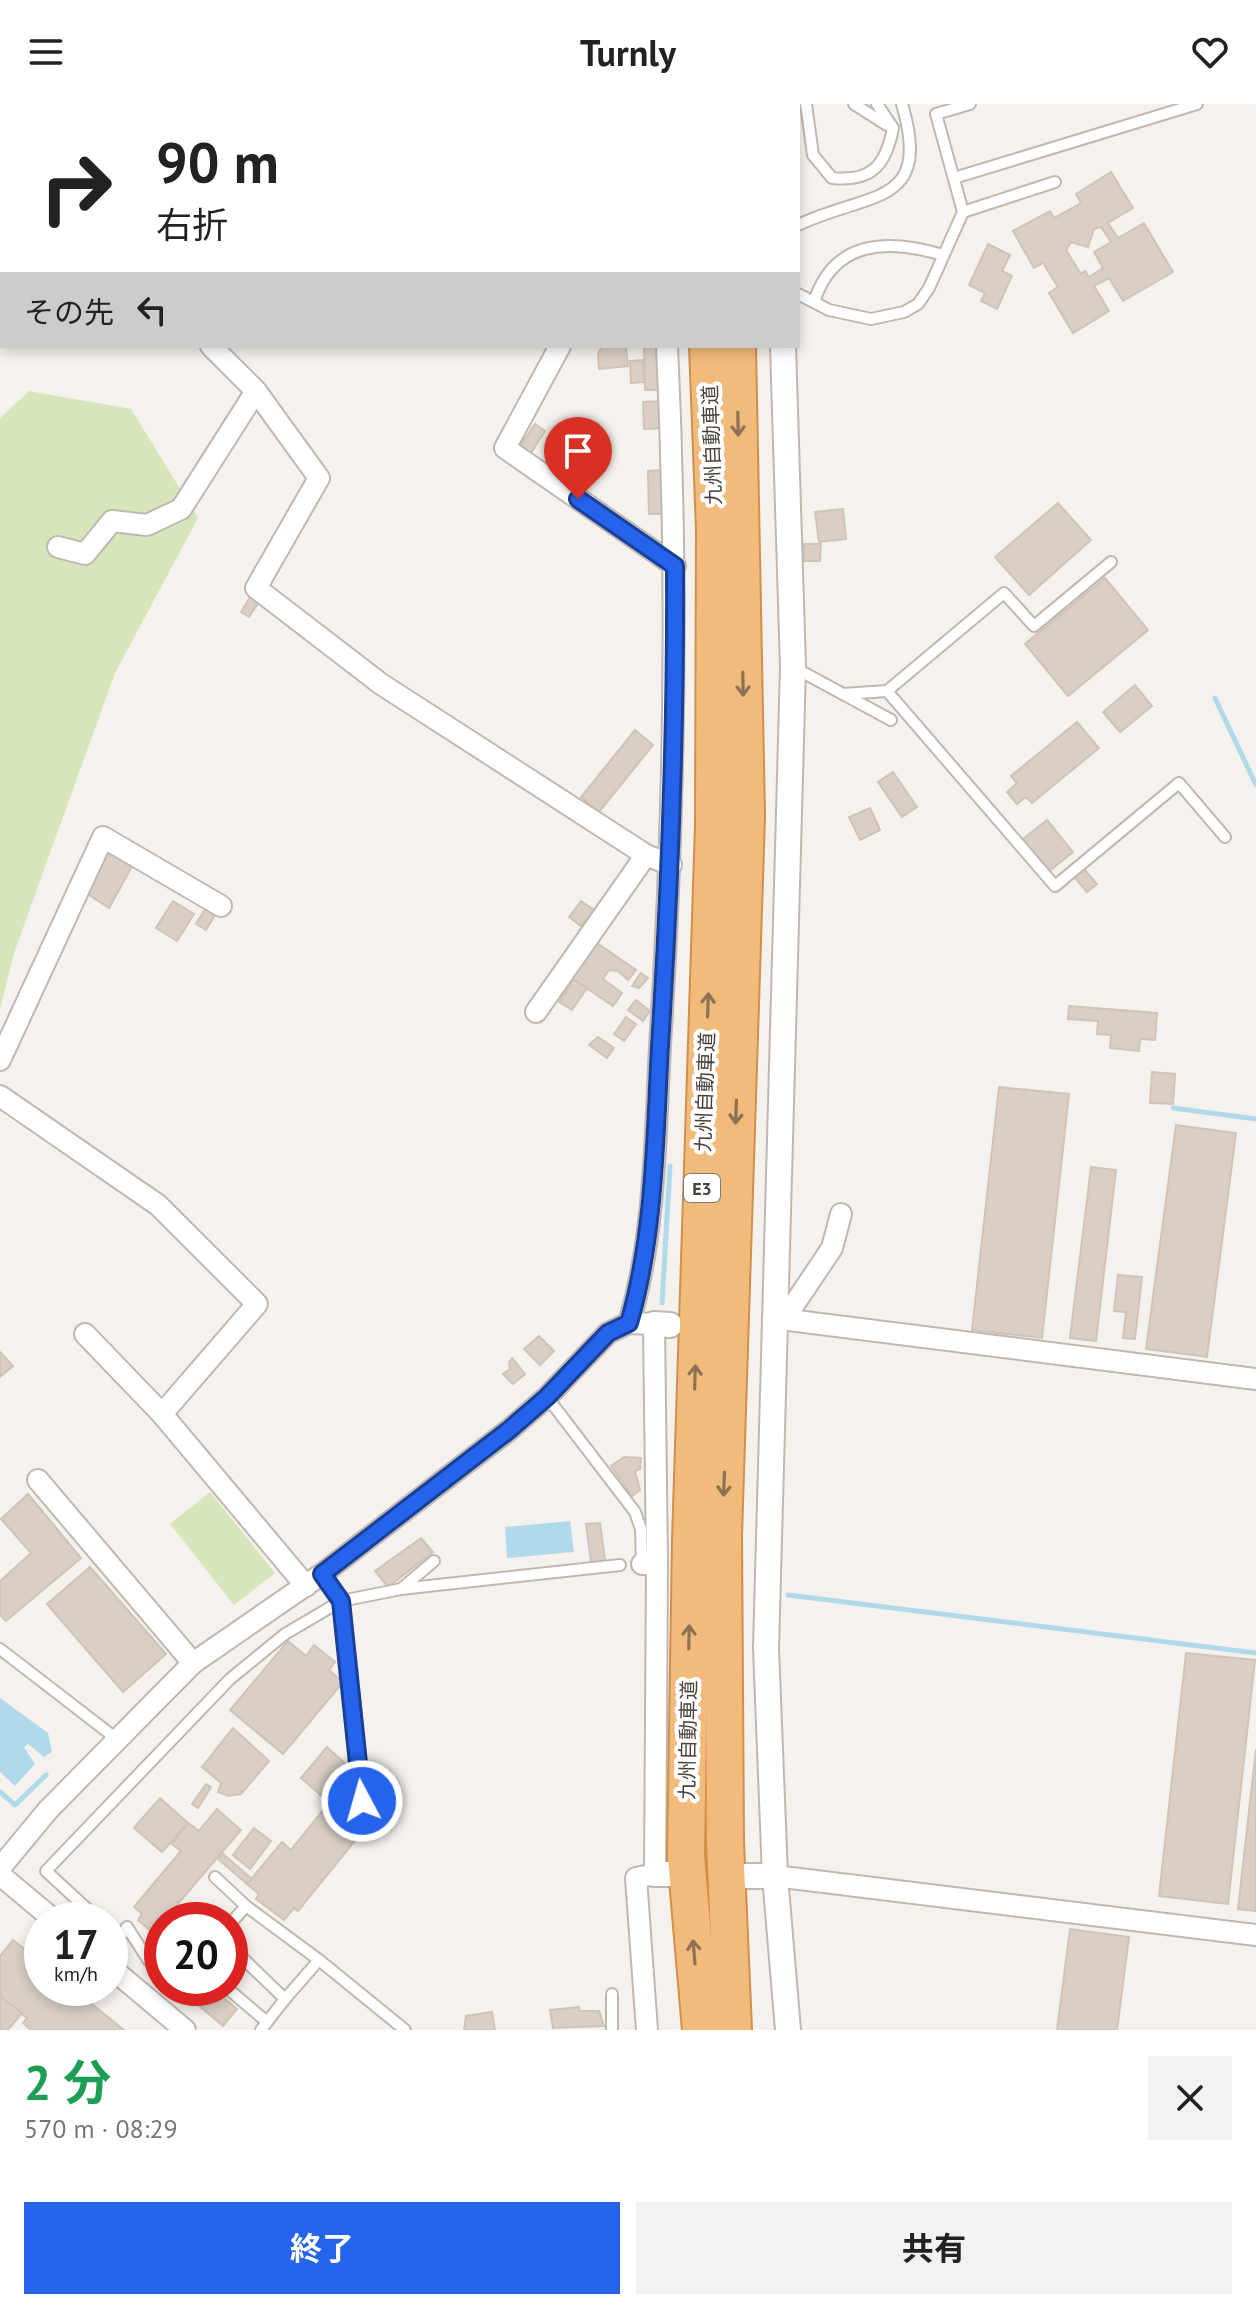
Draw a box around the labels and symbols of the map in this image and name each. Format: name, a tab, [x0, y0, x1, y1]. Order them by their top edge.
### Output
street label: 九州自動車道	[697, 385, 727, 505]
one-way arrow	[730, 410, 746, 437]
pin	[544, 417, 612, 499]
one-way arrow	[735, 670, 751, 697]
one-way arrow	[700, 992, 715, 1019]
street label: 九州自動車道	[690, 1032, 720, 1152]
one-way arrow	[728, 1098, 743, 1125]
road number: E3	[684, 1174, 720, 1202]
one-way arrow	[688, 1364, 703, 1391]
one-way arrow	[717, 1470, 732, 1497]
one-way arrow	[681, 1624, 697, 1651]
street label: 九州自動車道	[674, 1680, 702, 1800]
position arrow	[320, 1759, 404, 1843]
speed limit sign: 20	[144, 1902, 248, 2006]
one-way arrow	[686, 1939, 701, 1966]

